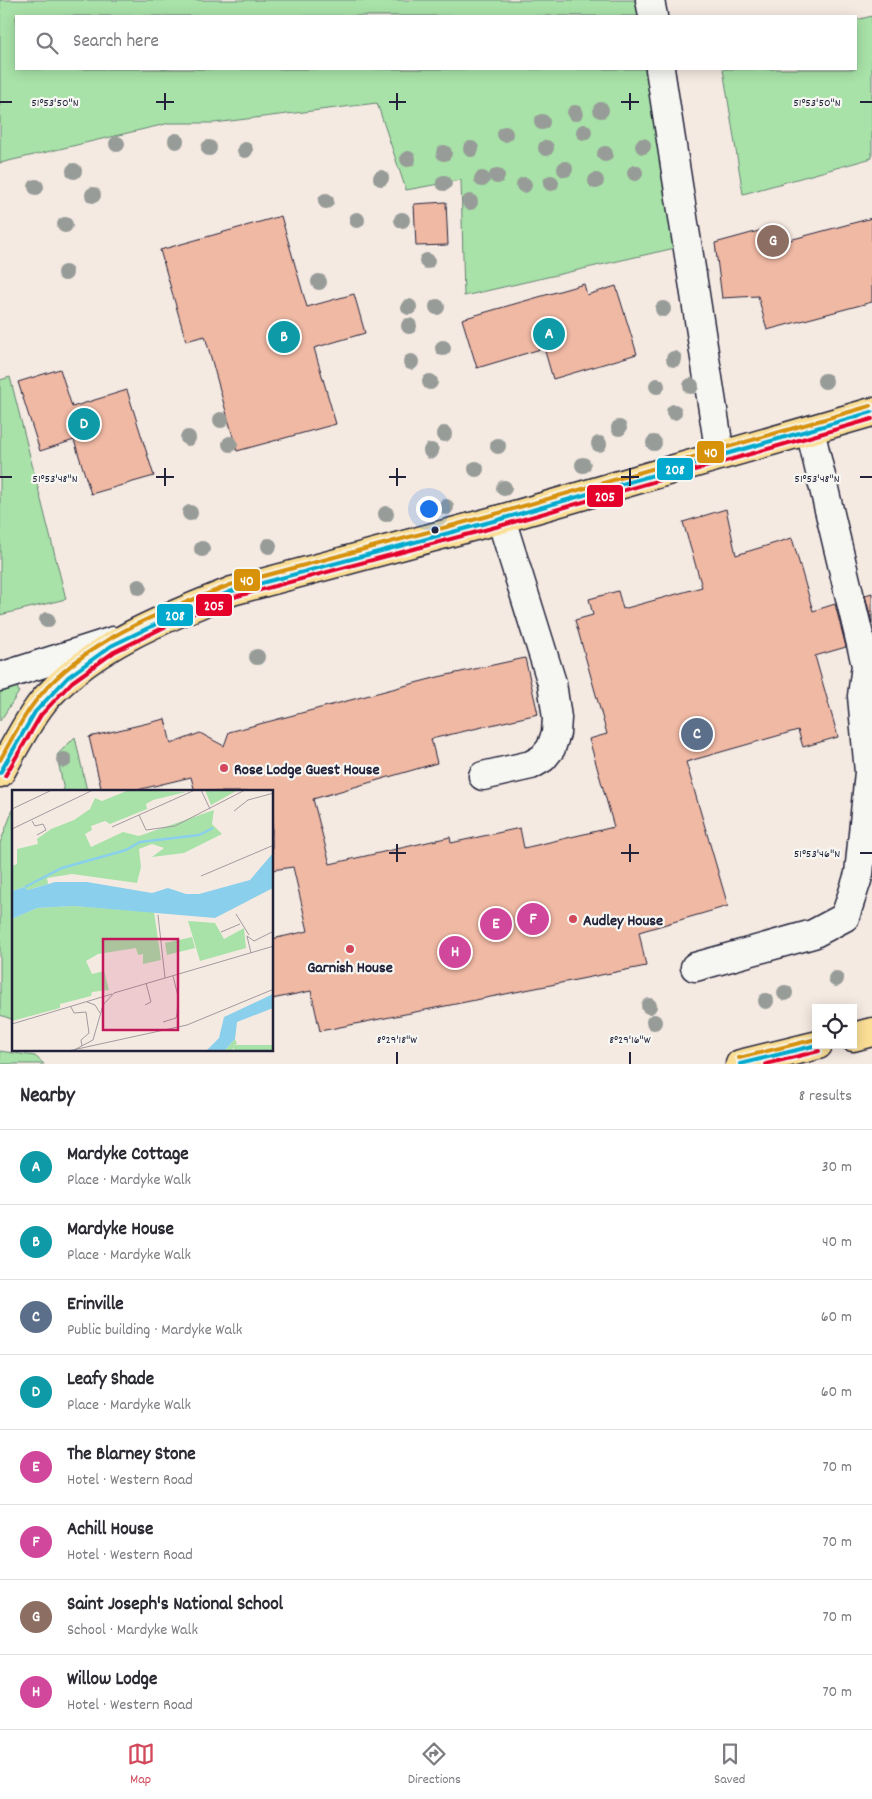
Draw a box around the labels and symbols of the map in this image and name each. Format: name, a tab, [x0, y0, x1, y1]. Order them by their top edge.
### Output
text: 51°53'50"N	[31, 95, 79, 112]
text: 51°53'50"N	[793, 95, 841, 112]
pin: G	[757, 222, 789, 260]
pin: A	[533, 315, 565, 353]
pin: B	[268, 318, 300, 356]
pin: D	[68, 405, 100, 443]
line badge: 40	[696, 440, 725, 464]
text: 40	[704, 444, 718, 464]
line badge: 208	[656, 457, 694, 481]
text: 208	[665, 461, 685, 481]
text: 51°53'48"N	[32, 471, 78, 488]
text: 51°53'48"N	[794, 471, 840, 488]
line badge: 205	[586, 484, 624, 508]
text: 205	[595, 488, 616, 508]
your location	[416, 496, 442, 522]
unlabelled marker	[430, 525, 440, 535]
line badge: 40	[233, 568, 261, 592]
text: 40	[240, 572, 254, 592]
line badge: 205	[195, 593, 233, 617]
text: 205	[204, 597, 225, 617]
line badge: 208	[156, 603, 194, 627]
text: 208	[165, 607, 185, 627]
pin: C	[681, 715, 713, 753]
place label: Rose Lodge Guest House	[234, 759, 380, 782]
marker: Rose Lodge Guest House	[218, 762, 230, 774]
inset map	[12, 790, 274, 1052]
text: 51°53'46"N	[794, 846, 840, 863]
pin: F	[517, 900, 549, 938]
pin: E	[480, 905, 512, 943]
place label: Audley House	[583, 910, 663, 933]
marker: Audley House	[567, 913, 579, 925]
pin: H	[439, 933, 471, 971]
marker: Garnish House	[344, 943, 356, 955]
place label: Garnish House	[307, 957, 393, 980]
text: 8°29'18"W	[377, 1032, 417, 1049]
text: 8°29'16"W	[609, 1032, 651, 1049]

